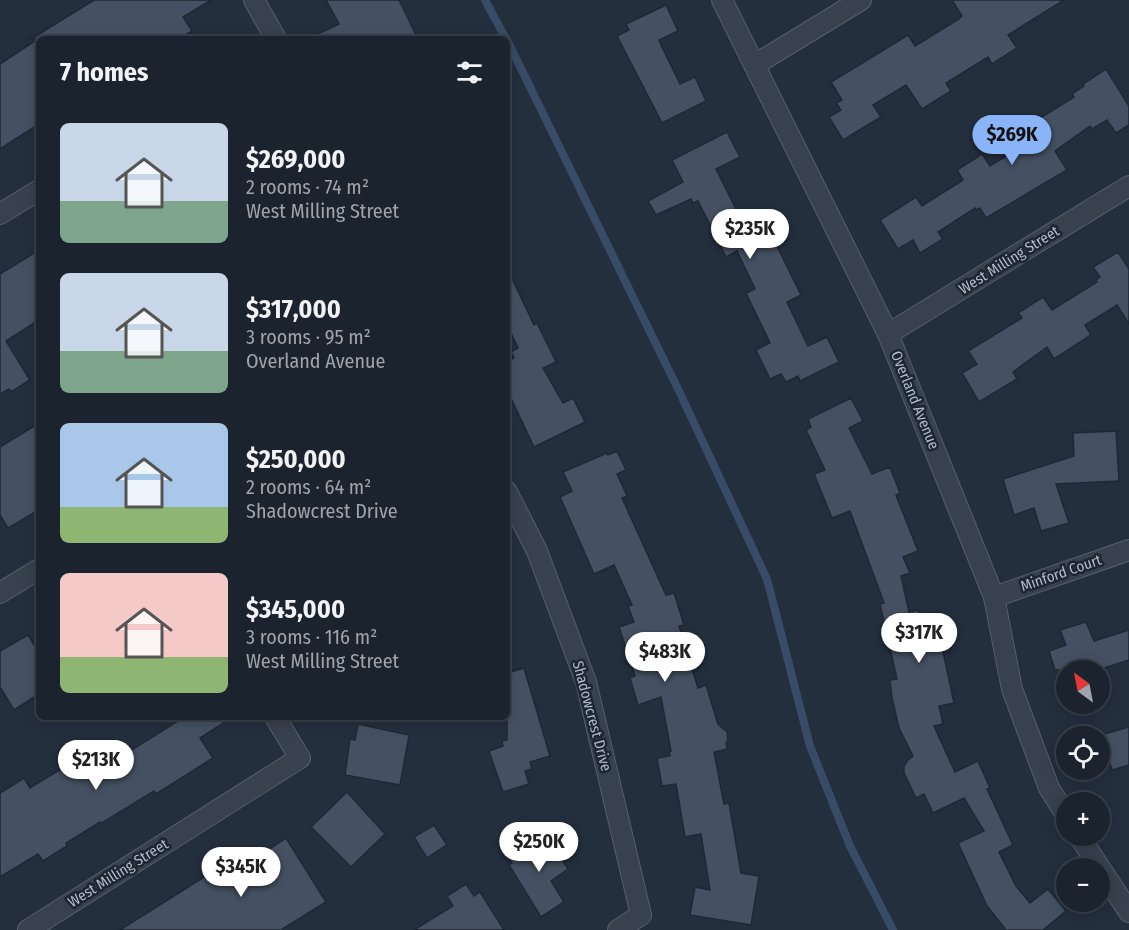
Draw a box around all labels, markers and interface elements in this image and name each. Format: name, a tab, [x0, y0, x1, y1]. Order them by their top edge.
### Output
icon: filters	[453, 56, 486, 89]
text: 7 homes	[60, 57, 148, 88]
pin: $269K	[970, 115, 1054, 166]
text: $269K	[986, 122, 1038, 146]
text: $269,000	[246, 144, 346, 175]
icon: home	[108, 147, 180, 219]
text: 2 rooms · 74 m²	[246, 175, 369, 199]
text: West Milling Street	[246, 199, 399, 223]
pin: $235K	[708, 209, 792, 260]
text: $235K	[725, 216, 775, 240]
street label: West Milling Street	[956, 222, 1063, 298]
text: $317,000	[246, 294, 341, 325]
icon: home	[108, 297, 180, 369]
text: 3 rooms · 95 m²	[246, 325, 371, 349]
street label: Overland Avenue	[887, 348, 943, 452]
text: Overland Avenue	[246, 349, 385, 373]
text: $250,000	[246, 444, 346, 475]
icon: home	[108, 447, 180, 519]
text: 2 rooms · 64 m²	[246, 475, 371, 499]
text: Shadowcrest Drive	[246, 499, 398, 523]
street label: Minford Court	[1018, 551, 1104, 595]
text: $345,000	[246, 594, 345, 625]
icon: home	[108, 597, 180, 669]
pin: $317K	[877, 613, 961, 664]
text: $317K	[895, 620, 943, 644]
text: 3 rooms · 116 m²	[246, 625, 377, 649]
pin: $483K	[623, 632, 707, 683]
text: $483K	[639, 639, 691, 663]
text: West Milling Street	[246, 649, 399, 673]
street label: Shadowcrest Drive	[569, 659, 615, 773]
north arrow	[1056, 660, 1110, 714]
map controls	[1056, 660, 1110, 912]
button: locate	[1056, 726, 1110, 780]
pin: $213K	[54, 740, 138, 791]
text: $213K	[72, 747, 120, 771]
button: +	[1056, 792, 1110, 846]
pin: $250K	[497, 822, 581, 873]
text: $250K	[513, 829, 565, 853]
street label: West Milling Street	[65, 835, 172, 911]
pin: $345K	[199, 847, 283, 898]
text: $345K	[216, 854, 266, 878]
button: −	[1056, 858, 1110, 912]

